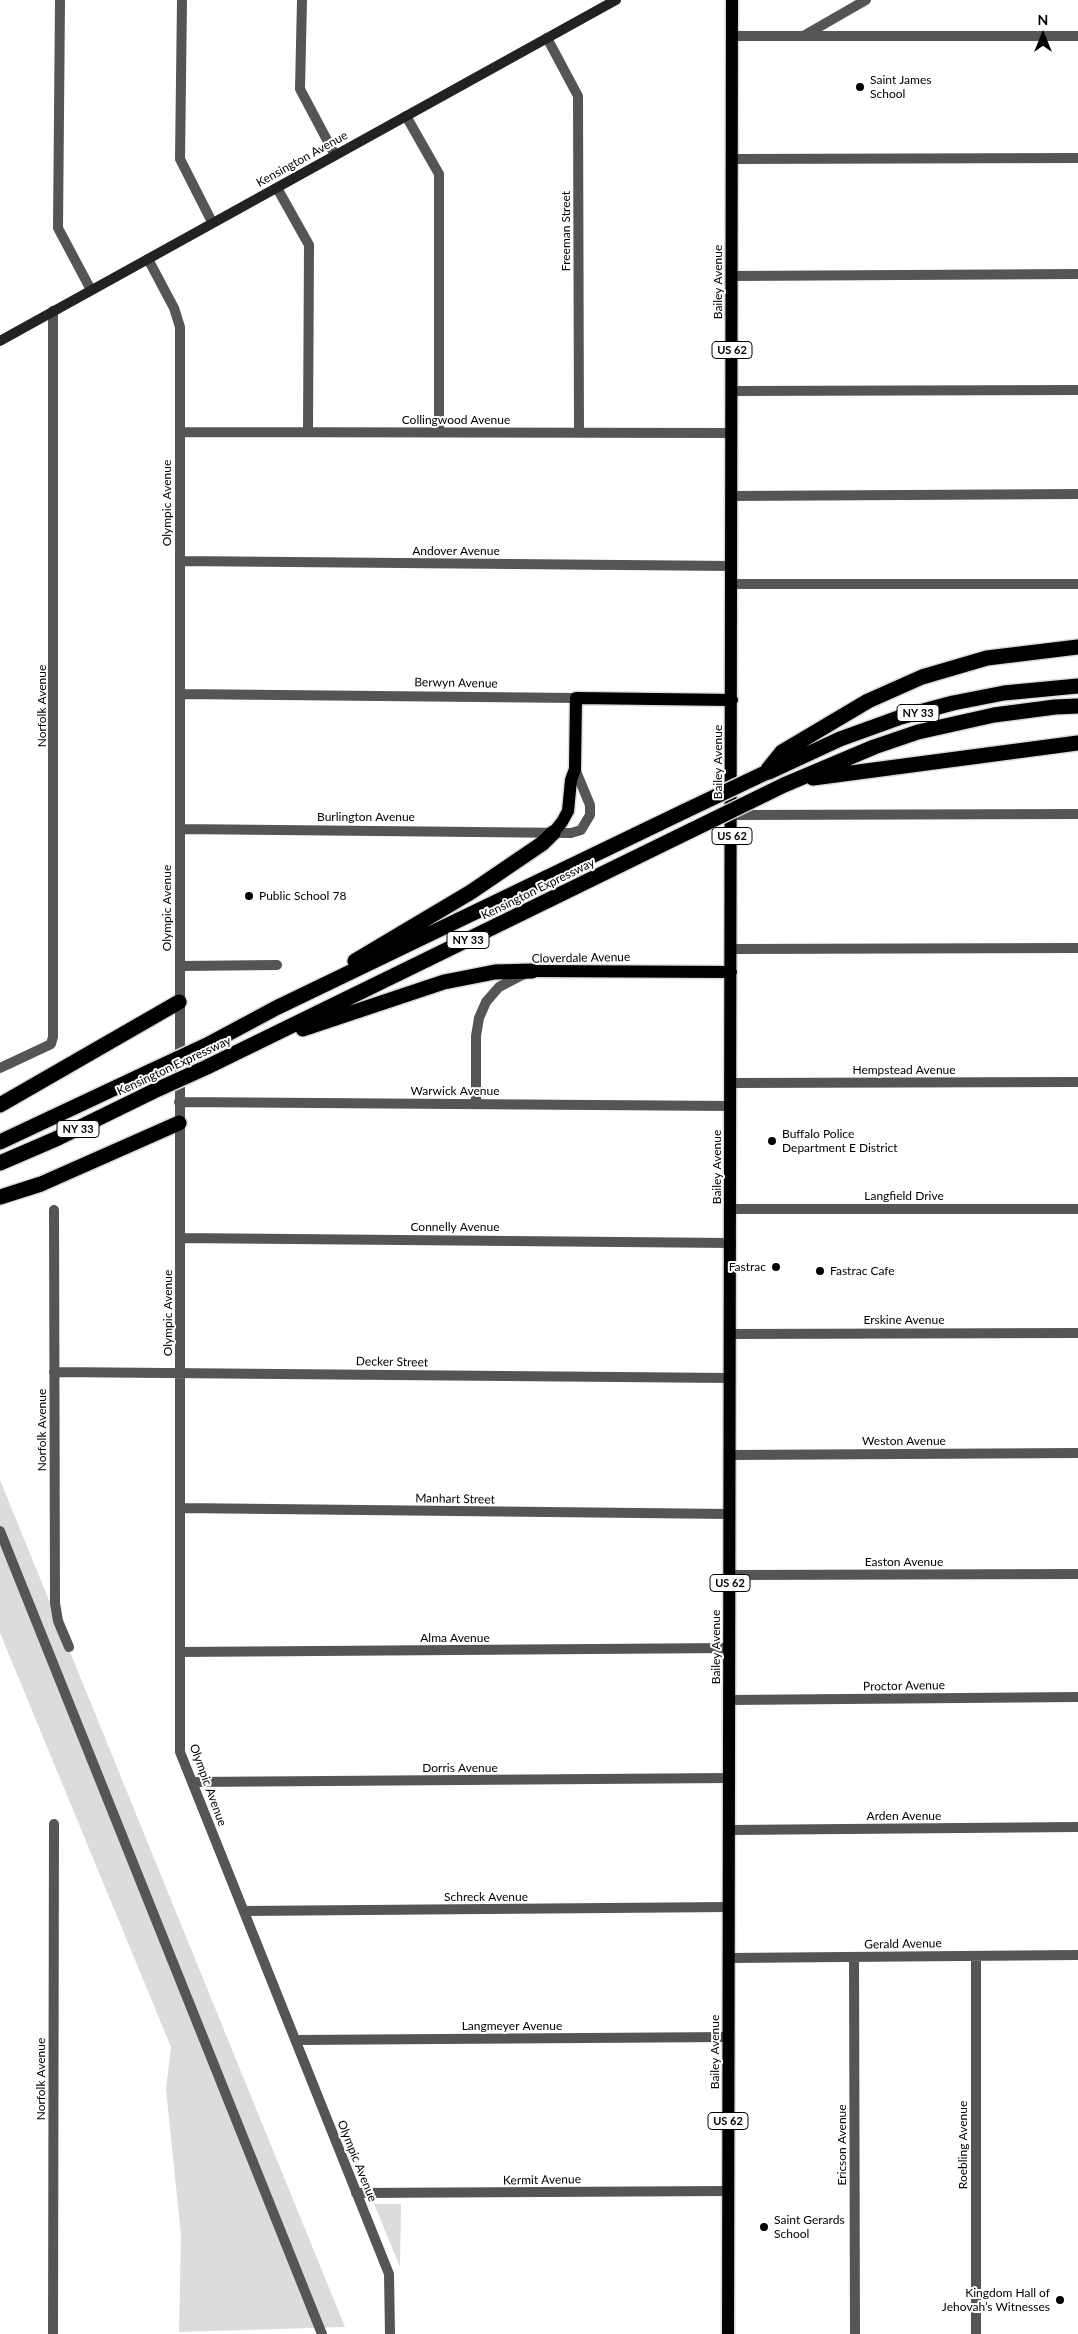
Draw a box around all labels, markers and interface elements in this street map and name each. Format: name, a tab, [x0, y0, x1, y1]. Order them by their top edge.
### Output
north arrow	[1018, 10, 1068, 60]
text: N	[1038, 11, 1048, 28]
place label: Saint James School	[870, 73, 931, 101]
marker: Saint James School	[854, 81, 866, 93]
street label: Kensington Avenue	[254, 128, 350, 190]
street label: Freeman Street	[559, 191, 573, 271]
street label: Bailey Avenue	[711, 245, 725, 319]
road number: US 62	[712, 342, 752, 358]
street label: Collingwood Avenue	[402, 413, 510, 427]
street label: Olympic Avenue	[160, 460, 174, 546]
street label: Andover Avenue	[412, 544, 500, 558]
street label: Norfolk Avenue	[35, 665, 49, 747]
street label: Berwyn Avenue	[414, 675, 498, 691]
road number: NY 33	[897, 704, 939, 721]
street label: Bailey Avenue	[711, 725, 725, 799]
street label: Burlington Avenue	[317, 810, 415, 824]
road number: US 62	[712, 828, 752, 844]
street label: Kensington Expressway	[479, 855, 597, 923]
street label: Olympic Avenue	[160, 865, 174, 951]
place label: Public School 78	[259, 889, 346, 903]
marker: Public School 78	[243, 890, 255, 902]
road number: NY 33	[447, 932, 489, 948]
street label: Cloverdale Avenue	[532, 950, 630, 966]
street label: Kensington Expressway	[115, 1033, 233, 1099]
street label: Hempstead Avenue	[852, 1063, 956, 1077]
street label: Warwick Avenue	[410, 1084, 500, 1098]
road number: NY 33	[57, 1120, 99, 1138]
place label: Buffalo Police Department E District	[782, 1127, 898, 1155]
street label: Bailey Avenue	[710, 1130, 724, 1204]
marker: Buffalo Police Department E District	[766, 1135, 778, 1147]
street label: Langfield Drive	[864, 1189, 944, 1203]
street label: Connelly Avenue	[410, 1220, 500, 1234]
place label: Fastrac	[729, 1260, 766, 1274]
marker: Fastrac	[770, 1261, 782, 1273]
place label: Fastrac Cafe	[830, 1264, 895, 1278]
marker: Fastrac Cafe	[814, 1265, 826, 1277]
street label: Olympic Avenue	[161, 1270, 175, 1356]
street label: Erskine Avenue	[863, 1313, 945, 1327]
street label: Decker Street	[356, 1354, 428, 1370]
street label: Norfolk Avenue	[35, 1389, 49, 1471]
street label: Weston Avenue	[862, 1434, 946, 1448]
street label: Manhart Street	[415, 1491, 495, 1507]
street label: Easton Avenue	[865, 1555, 943, 1569]
road number: US 62	[710, 1575, 750, 1592]
street label: Bailey Avenue	[709, 1610, 723, 1684]
street label: Alma Avenue	[420, 1631, 490, 1645]
street label: Proctor Avenue	[863, 1678, 945, 1694]
street label: Olympic Avenue	[186, 1742, 230, 1828]
street label: Dorris Avenue	[422, 1761, 498, 1775]
street label: Arden Avenue	[867, 1809, 941, 1823]
street label: Schreck Avenue	[444, 1890, 528, 1904]
street label: Gerald Avenue	[864, 1936, 942, 1952]
street label: Bailey Avenue	[708, 2015, 722, 2089]
street label: Langmeyer Avenue	[462, 2019, 562, 2033]
street label: Norfolk Avenue	[34, 2038, 48, 2120]
street label: Roebling Avenue	[956, 2101, 970, 2189]
street label: Ericson Avenue	[835, 2104, 849, 2186]
road number: US 62	[708, 2112, 748, 2130]
street label: Olympic Avenue	[334, 2118, 380, 2204]
street label: Kermit Avenue	[503, 2172, 581, 2188]
place label: Saint Gerards School	[774, 2213, 845, 2241]
marker: Saint Gerards School	[758, 2221, 770, 2233]
place label: Kingdom Hall of Jehovah’s Witnesses	[942, 2286, 1050, 2314]
marker: Kingdom Hall of Jehovah’s Witnesses	[1054, 2294, 1066, 2306]

